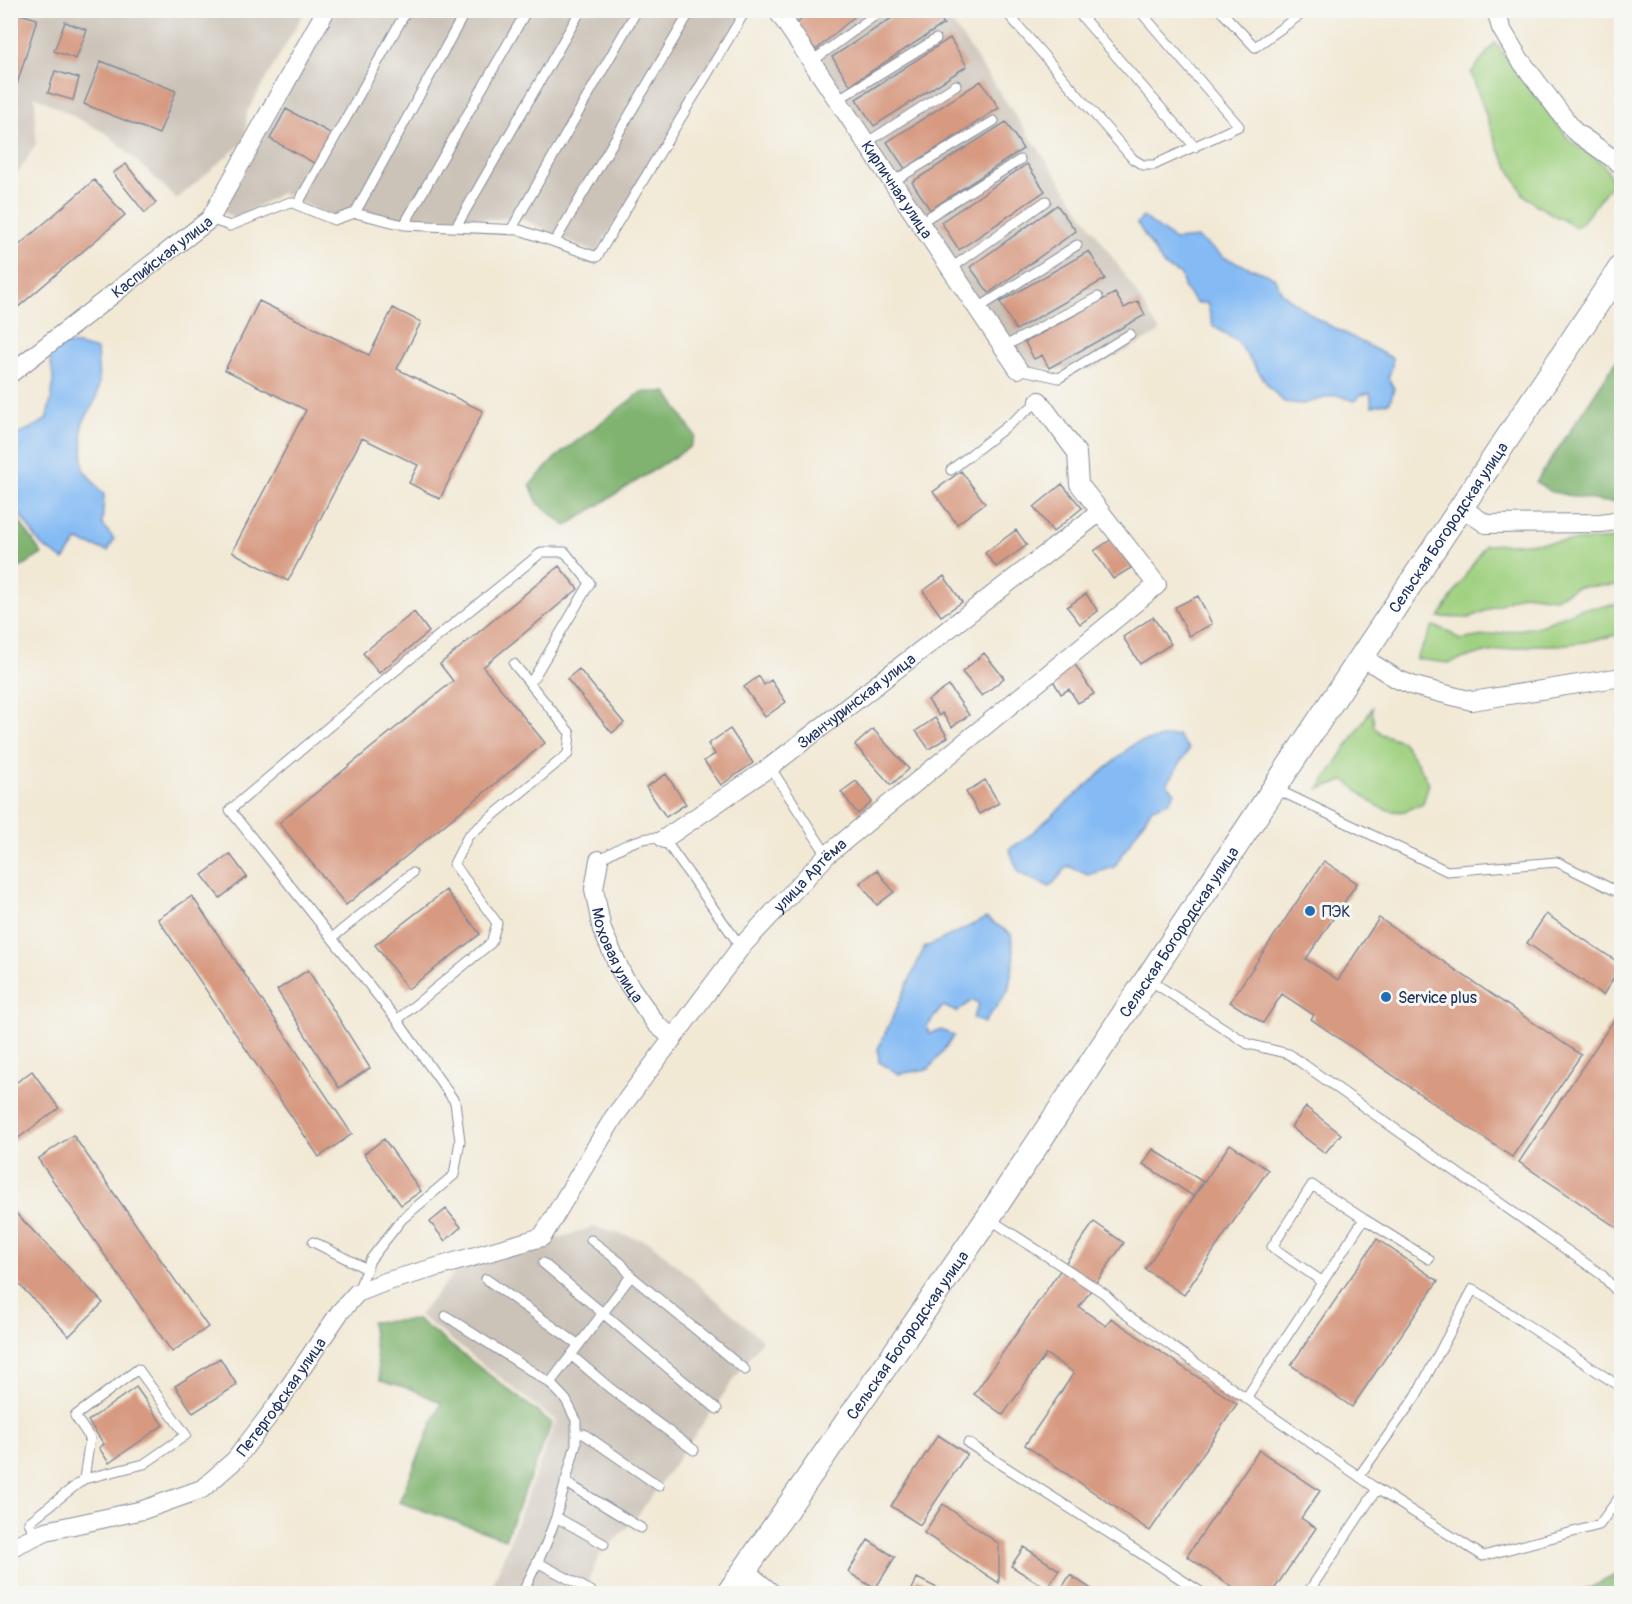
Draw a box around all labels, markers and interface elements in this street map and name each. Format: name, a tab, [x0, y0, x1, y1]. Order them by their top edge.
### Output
street label: Кирпичная улица	[857, 137, 937, 243]
street label: Каспийская улица	[108, 212, 217, 303]
street label: Сельская Богородская улица	[1385, 439, 1513, 617]
street label: Зианчуринская улица	[793, 649, 920, 753]
street label: улица Артёма	[769, 834, 851, 917]
street label: Сельская Богородская улица	[1115, 843, 1244, 1022]
place label: ПЭК	[1322, 902, 1350, 922]
marker: ПЭК	[1303, 904, 1317, 918]
street label: Моховая улица	[587, 906, 647, 1007]
place label: Service plus	[1398, 988, 1477, 1008]
marker: Service plus	[1379, 990, 1393, 1004]
street label: Сельская Богородская улица	[843, 1247, 973, 1424]
street label: Петергофская улица	[233, 1334, 331, 1460]

